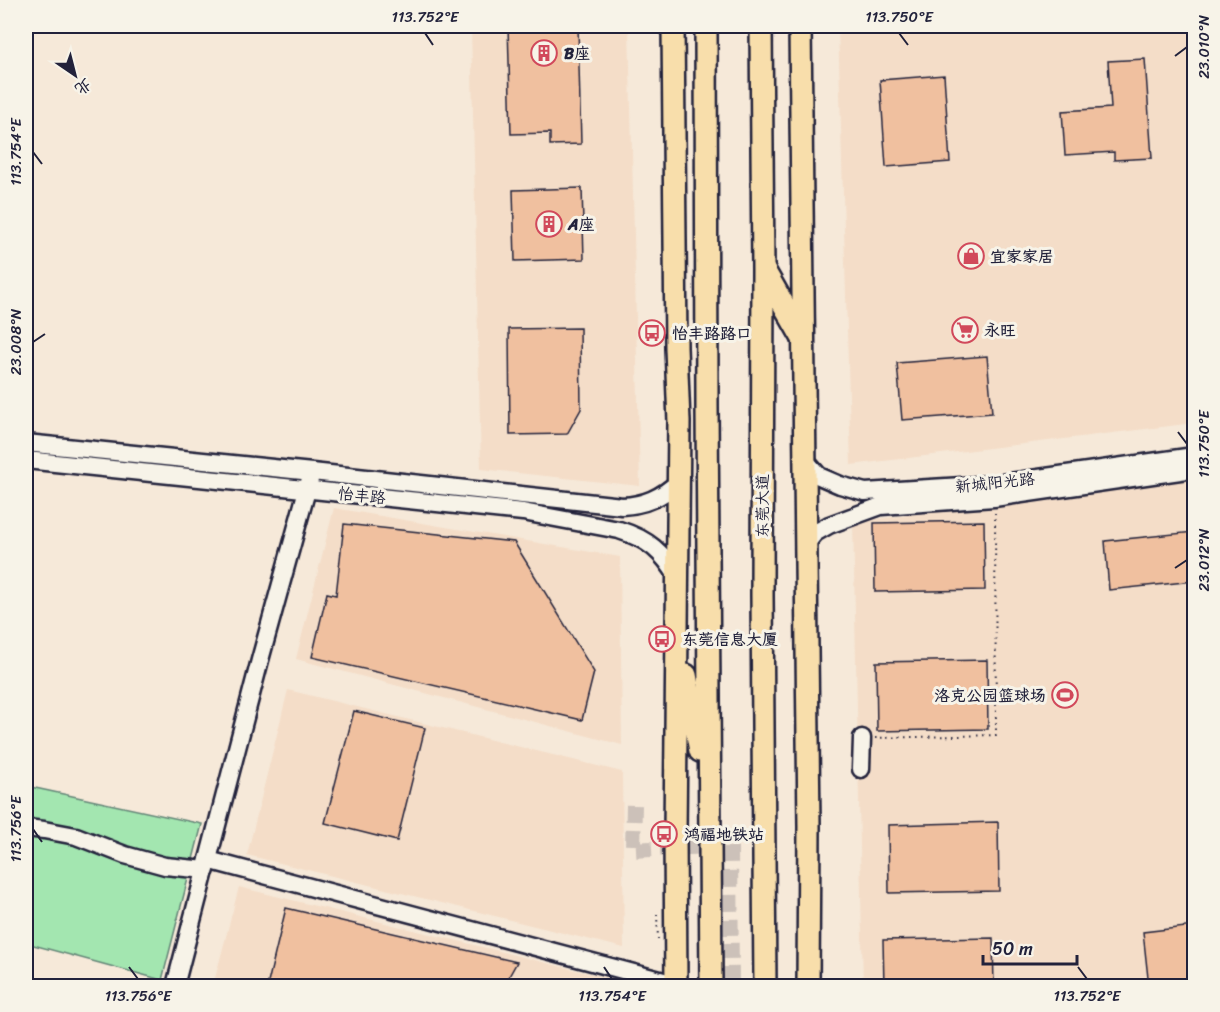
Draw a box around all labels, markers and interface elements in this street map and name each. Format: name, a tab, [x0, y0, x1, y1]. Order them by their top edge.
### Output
text: 113.752°E	[392, 4, 460, 30]
text: 113.750°E	[865, 4, 934, 30]
text: 23.010°N	[1191, 15, 1217, 79]
building icon: B座	[529, 38, 559, 68]
place label: B座	[564, 39, 590, 68]
north arrow	[45, 45, 105, 105]
text: 北	[68, 70, 98, 103]
text: 113.754°E	[3, 117, 29, 186]
building icon: A座	[534, 209, 564, 239]
place label: A座	[567, 210, 595, 239]
shop icon: 宜家家居	[956, 241, 986, 271]
place label: 宜家家居	[990, 242, 1054, 271]
text: 23.008°N	[3, 308, 29, 375]
supermarket icon: 永旺	[950, 315, 980, 345]
place label: 永旺	[984, 316, 1016, 345]
bus stop icon: 怡丰路路口	[637, 318, 667, 348]
place label: 怡丰路路口	[672, 319, 752, 348]
text: 113.750°E	[1191, 409, 1217, 478]
street label: 新城阳光路	[954, 464, 1036, 501]
street label: 东莞大道	[748, 474, 777, 538]
street label: 怡丰路	[337, 479, 387, 512]
text: 23.012°N	[1191, 528, 1217, 591]
bus stop icon: 东莞信息大厦	[647, 624, 677, 654]
place label: 东莞信息大厦	[682, 625, 778, 654]
sports icon: 洛克公园篮球场	[1050, 680, 1080, 710]
place label: 洛克公园篮球场	[934, 681, 1046, 710]
text: 113.756°E	[3, 794, 29, 862]
bus stop icon: 鸿福地铁站	[649, 819, 679, 849]
place label: 鸿福地铁站	[684, 820, 764, 849]
scale bar	[983, 928, 1078, 966]
text: 50 m	[992, 933, 1033, 965]
text: 113.756°E	[105, 983, 173, 1009]
text: 113.754°E	[578, 983, 647, 1009]
text: 113.752°E	[1054, 983, 1122, 1009]

